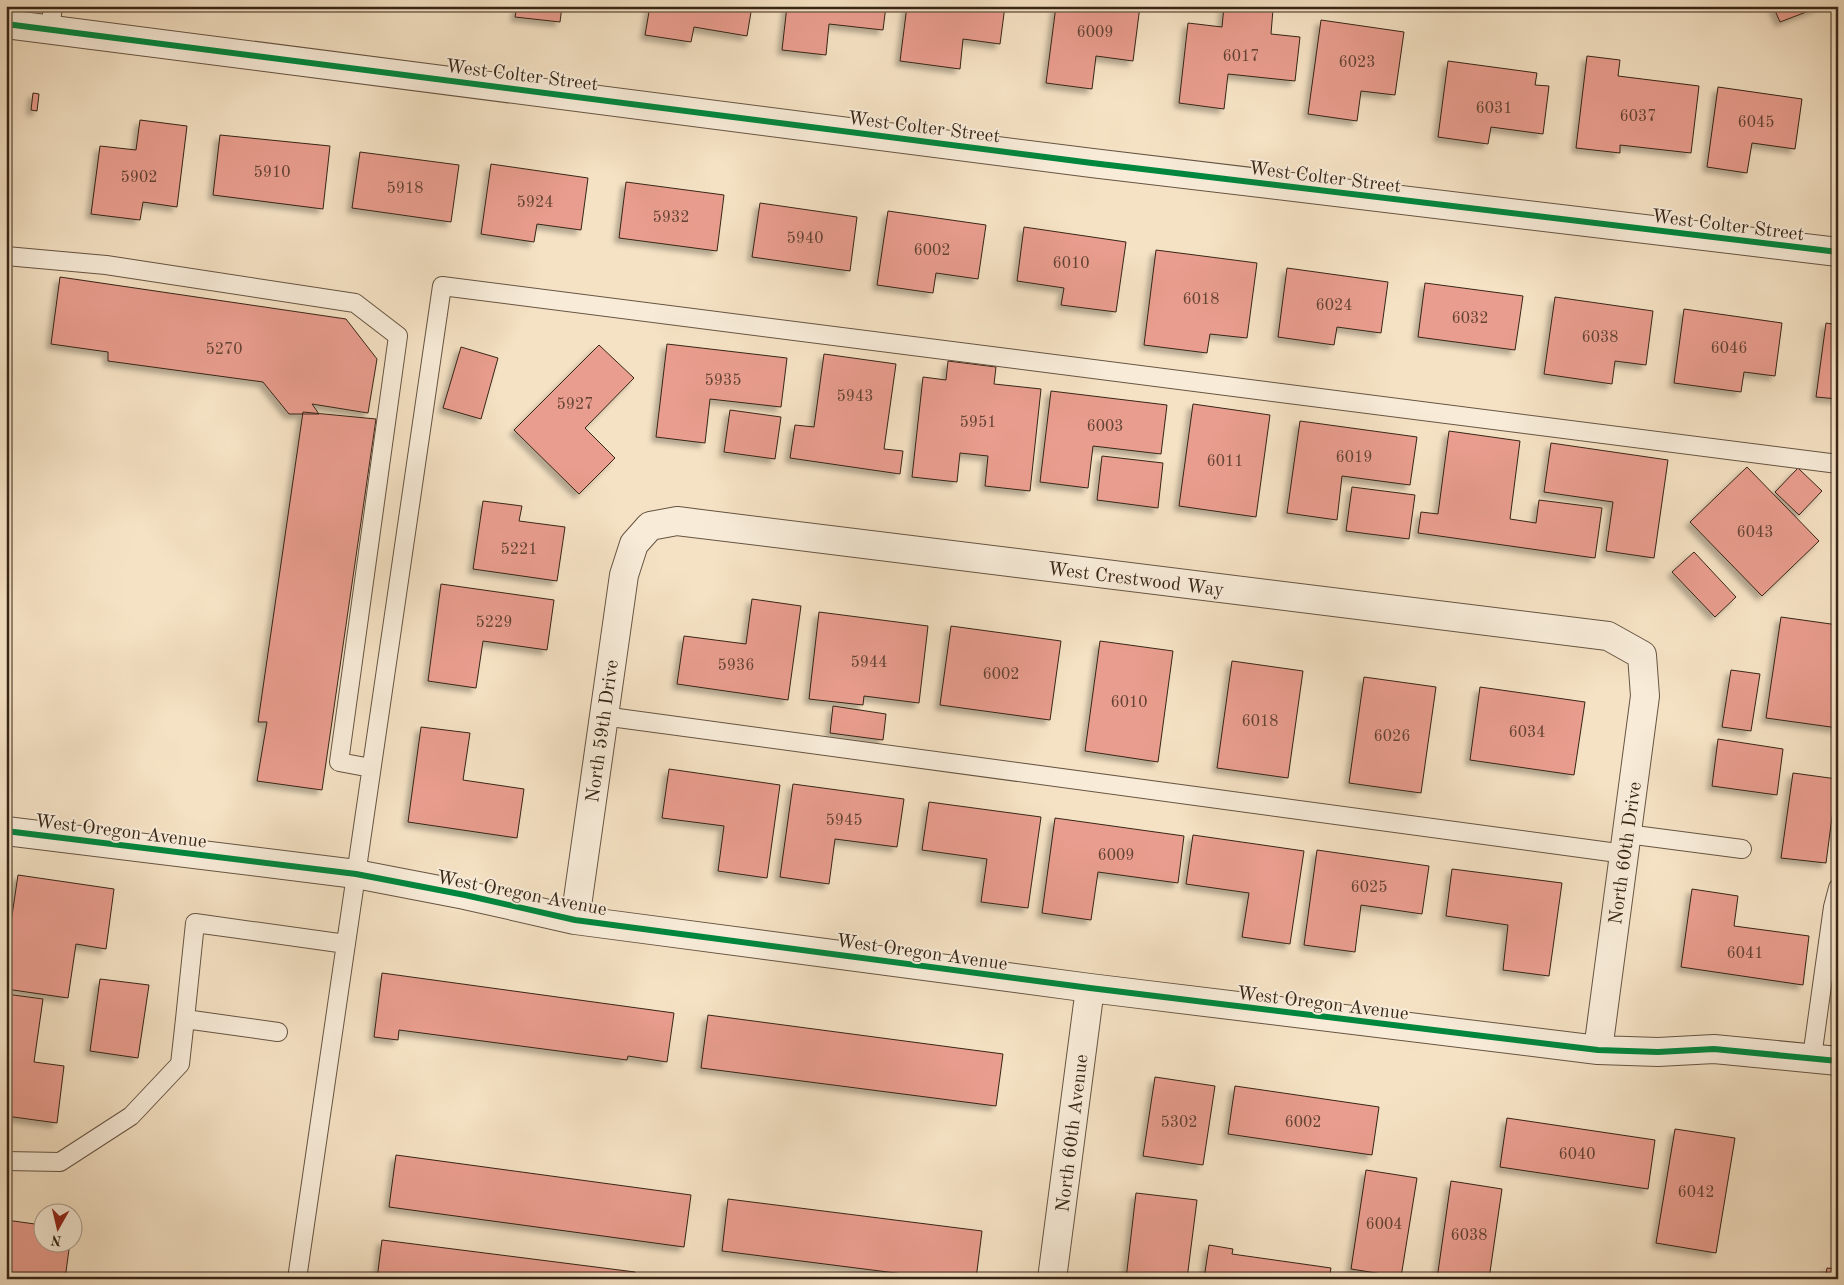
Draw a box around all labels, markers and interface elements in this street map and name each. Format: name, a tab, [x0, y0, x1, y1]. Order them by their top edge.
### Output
house number: 6009	[1076, 25, 1114, 41]
house number: 6017	[1222, 49, 1260, 65]
house number: 6023	[1338, 55, 1376, 71]
street label: West Colter Street	[444, 58, 599, 95]
house number: 6031	[1475, 101, 1513, 117]
house number: 6037	[1619, 109, 1657, 125]
street label: West Colter Street	[846, 110, 1001, 147]
house number: 6045	[1737, 115, 1775, 131]
street label: West Colter Street	[1247, 160, 1402, 197]
house number: 5910	[253, 165, 291, 181]
house number: 5902	[120, 170, 158, 186]
house number: 5918	[386, 181, 424, 197]
house number: 5924	[516, 195, 554, 211]
street label: West Colter Street	[1650, 208, 1805, 245]
house number: 5932	[652, 210, 690, 226]
house number: 5940	[786, 231, 824, 247]
house number: 6002	[913, 243, 951, 259]
house number: 6010	[1052, 256, 1090, 272]
house number: 6018	[1182, 292, 1220, 308]
house number: 6024	[1315, 298, 1353, 314]
house number: 6032	[1451, 311, 1489, 327]
house number: 6038	[1581, 330, 1619, 346]
house number: 6046	[1710, 341, 1748, 357]
house number: 5270	[205, 342, 243, 358]
house number: 5935	[704, 373, 742, 389]
house number: 5943	[836, 389, 874, 405]
house number: 5927	[556, 397, 594, 413]
house number: 5951	[959, 415, 997, 431]
house number: 6003	[1086, 419, 1124, 435]
house number: 6019	[1335, 450, 1373, 466]
house number: 6011	[1206, 454, 1244, 470]
house number: 6043	[1736, 525, 1774, 541]
house number: 5221	[500, 542, 538, 558]
street label: West Crestwood Way	[1046, 560, 1225, 601]
house number: 5229	[475, 615, 513, 631]
house number: 5944	[850, 655, 888, 671]
house number: 5936	[717, 658, 755, 674]
street label: North 59th Drive	[584, 659, 623, 804]
house number: 6002	[982, 667, 1020, 683]
house number: 6010	[1110, 695, 1148, 711]
house number: 6018	[1241, 714, 1279, 730]
house number: 6034	[1508, 725, 1546, 741]
house number: 6026	[1373, 729, 1411, 745]
street label: North 60th Drive	[1607, 781, 1646, 926]
street label: West Oregon Avenue	[34, 813, 208, 852]
house number: 5945	[825, 813, 863, 829]
house number: 6009	[1097, 848, 1135, 864]
street label: West Oregon Avenue	[435, 869, 608, 920]
house number: 6025	[1350, 880, 1388, 896]
street label: West Oregon Avenue	[835, 932, 1009, 975]
house number: 6041	[1726, 946, 1764, 962]
street label: West Oregon Avenue	[1236, 985, 1410, 1024]
street label: North 60th Avenue	[1054, 1053, 1093, 1213]
house number: 5302	[1160, 1115, 1198, 1131]
house number: 6002	[1284, 1115, 1322, 1131]
house number: 6040	[1558, 1147, 1596, 1163]
house number: 6042	[1677, 1185, 1715, 1201]
north arrow	[32, 1202, 82, 1252]
house number: 6004	[1365, 1217, 1403, 1233]
house number: 6038	[1450, 1228, 1488, 1244]
text: N	[50, 1232, 63, 1248]

